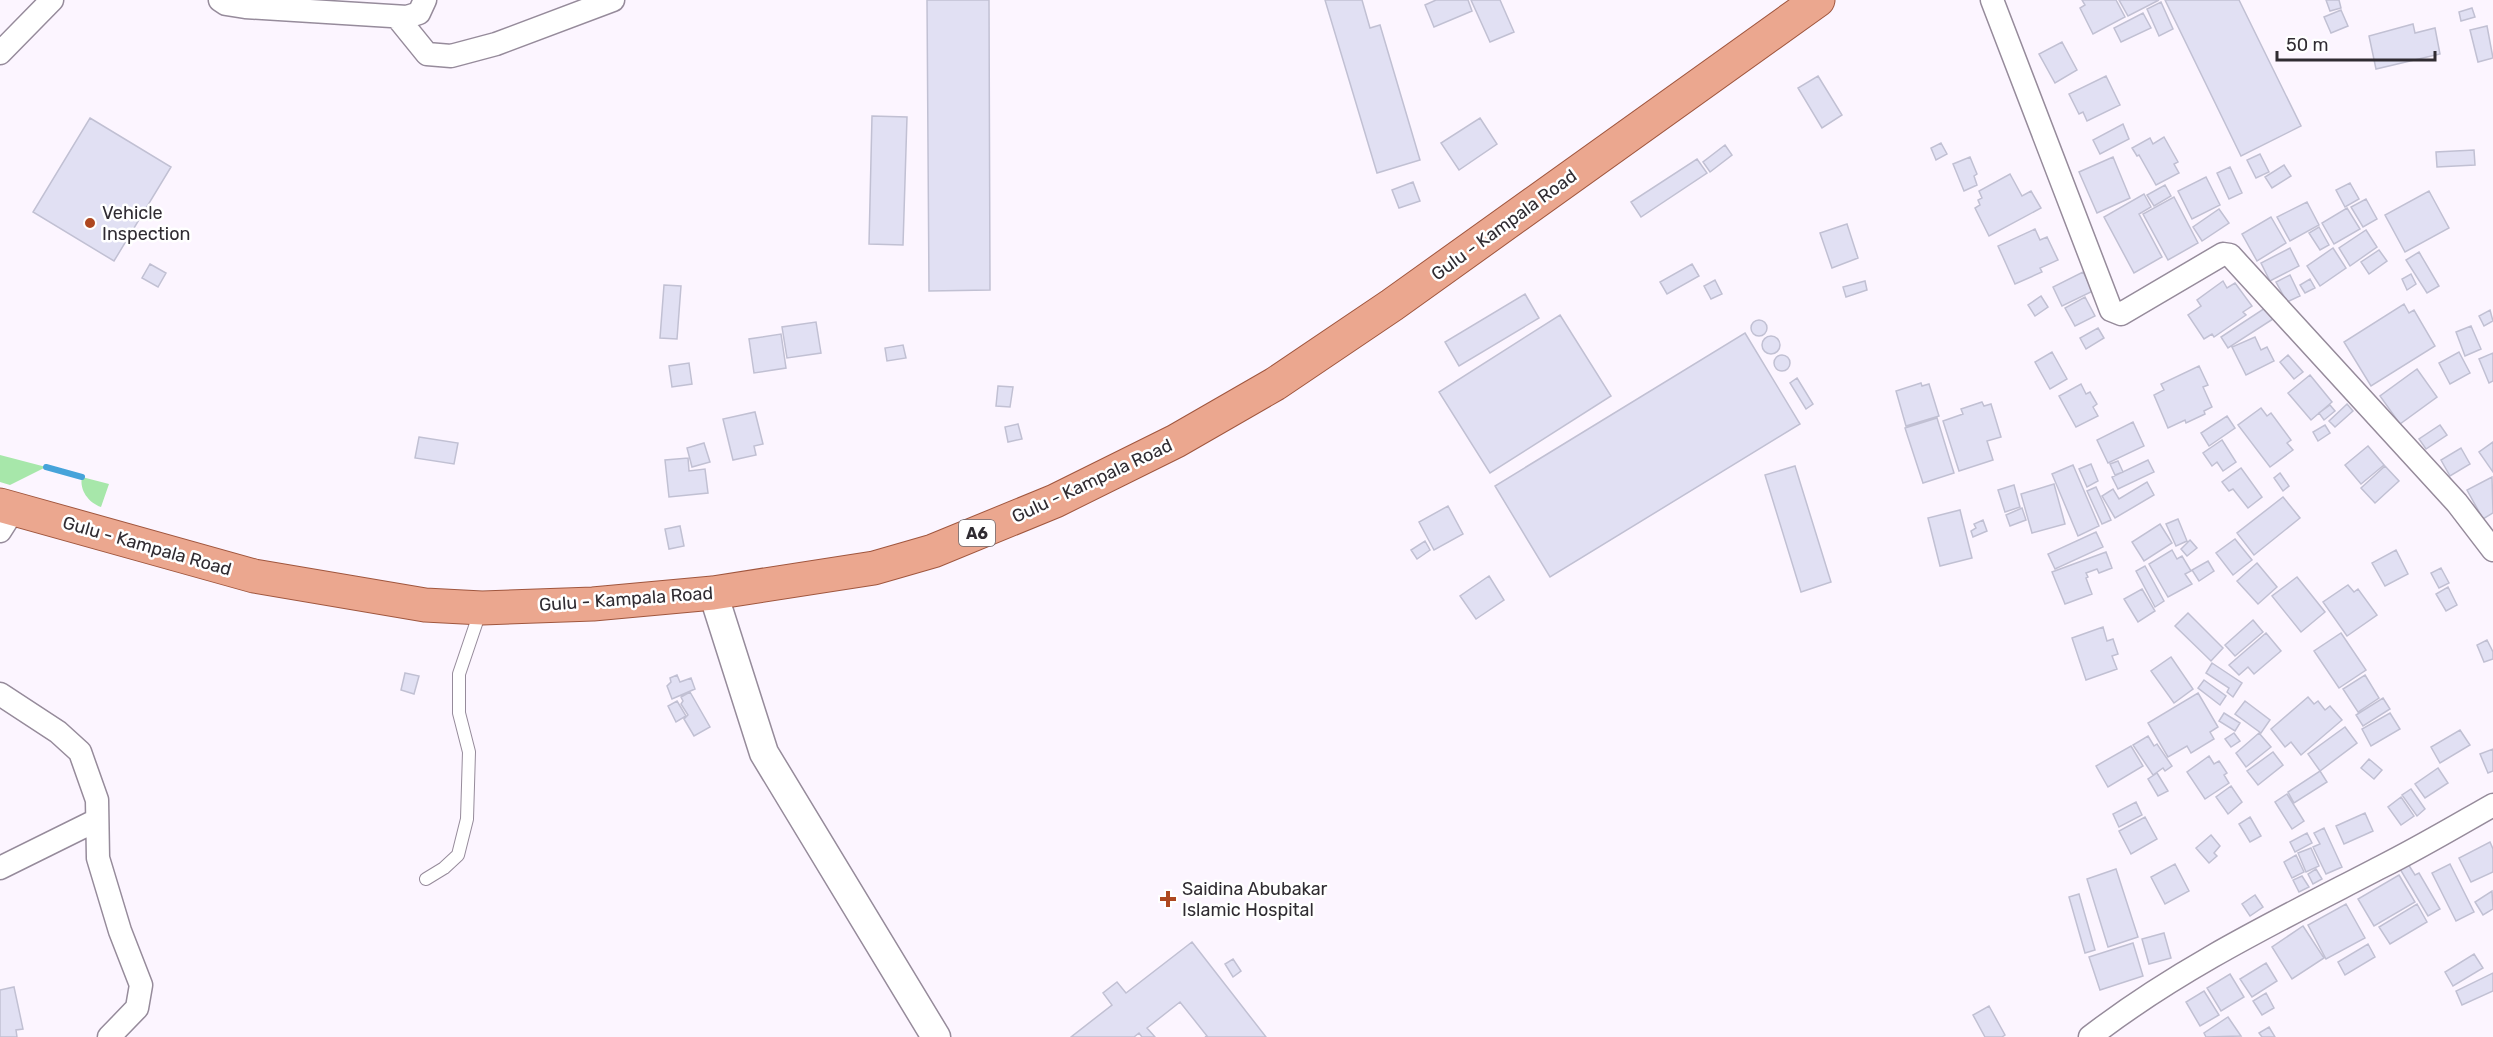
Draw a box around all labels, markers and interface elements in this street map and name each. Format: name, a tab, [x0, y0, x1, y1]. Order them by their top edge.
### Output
scale bar	[2277, 24, 2434, 62]
text: 50 m	[2286, 34, 2329, 56]
street label: Gulu - Kampala Road	[1427, 165, 1581, 285]
place label: Vehicle Inspection	[102, 202, 190, 245]
marker: Vehicle Inspection	[83, 216, 97, 230]
street label: Gulu - Kampala Road	[1008, 434, 1176, 528]
street label: Gulu - Kampala Road	[60, 511, 234, 581]
road number: A6	[959, 520, 995, 546]
street label: Gulu - Kampala Road	[538, 582, 714, 616]
place label: Saidina Abubakar Islamic Hospital	[1182, 878, 1328, 921]
marker: Saidina Abubakar Islamic Hospital	[1159, 890, 1177, 908]

